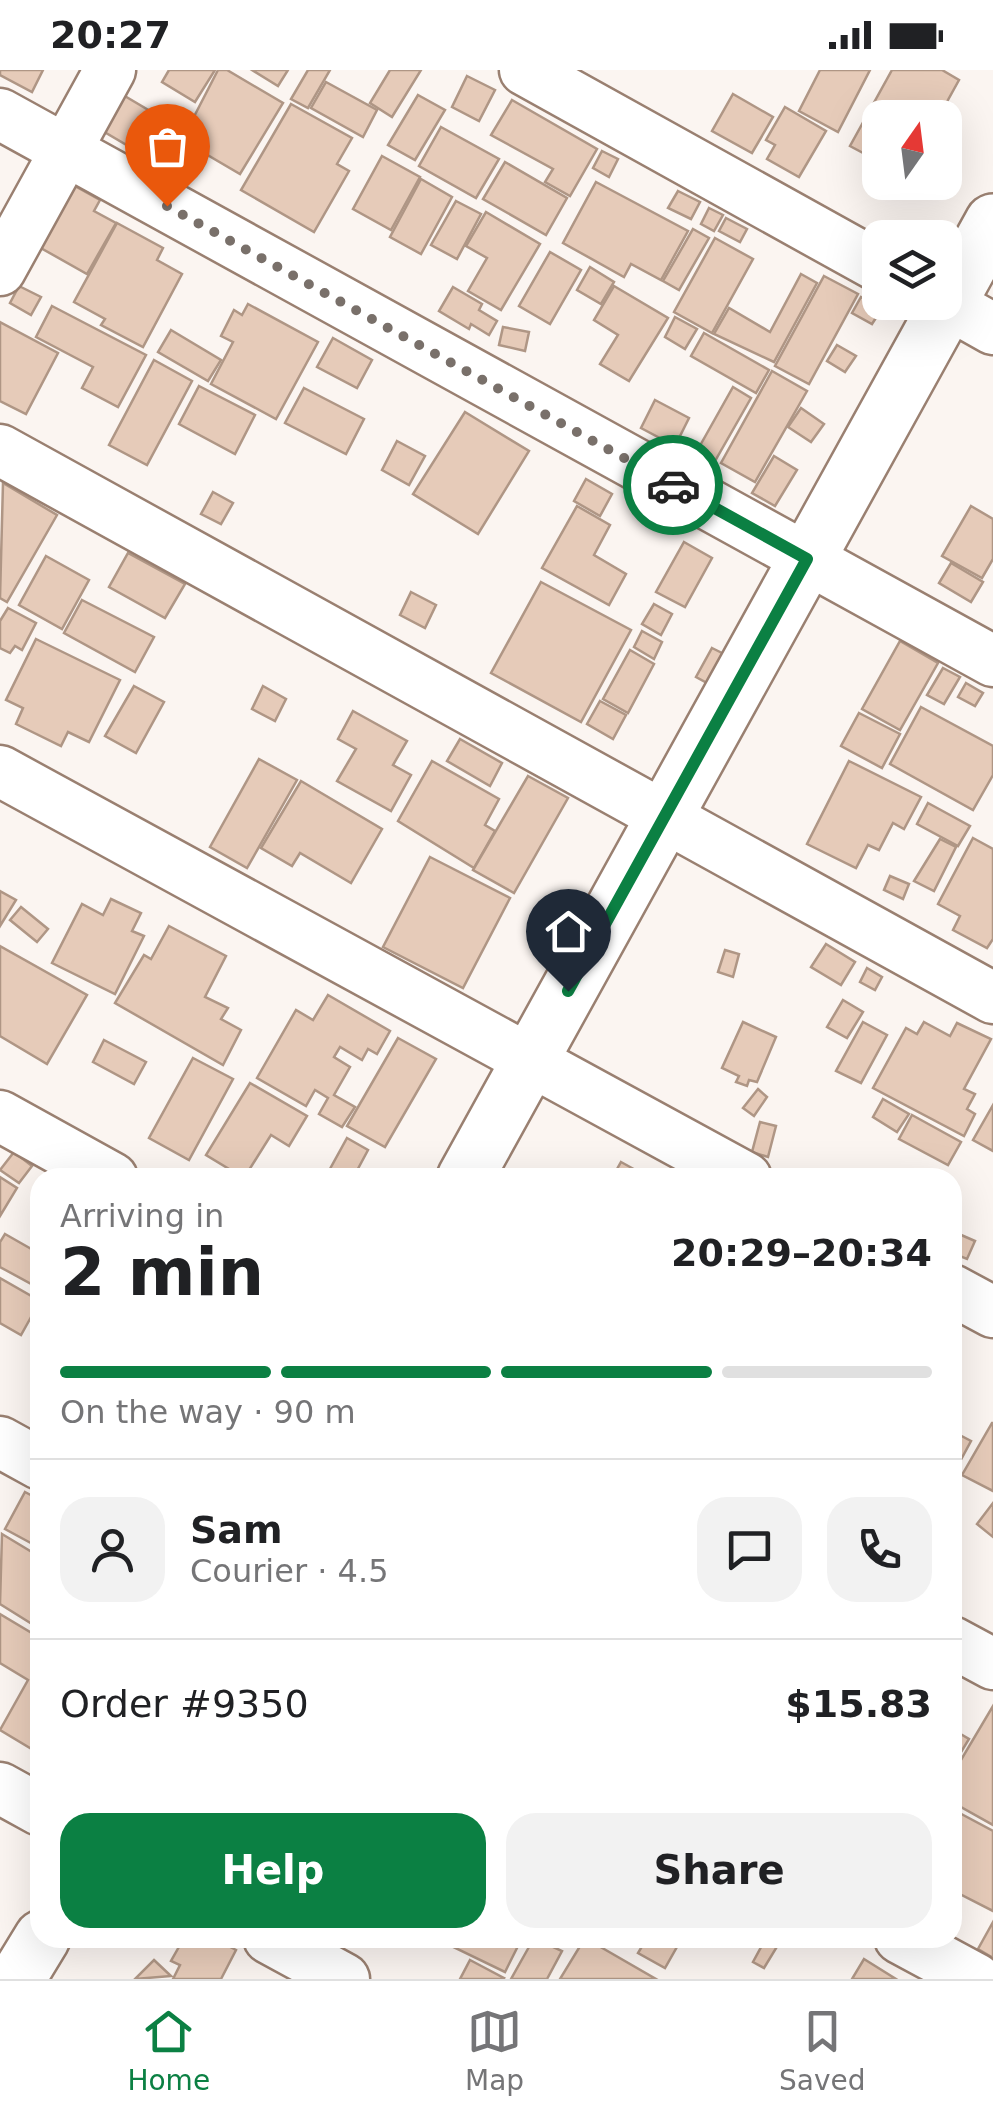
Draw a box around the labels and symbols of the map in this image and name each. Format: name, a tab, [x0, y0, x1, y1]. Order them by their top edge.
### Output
north arrow	[862, 100, 962, 200]
pin	[125, 104, 210, 207]
courier	[623, 435, 723, 535]
pin	[526, 889, 611, 992]

